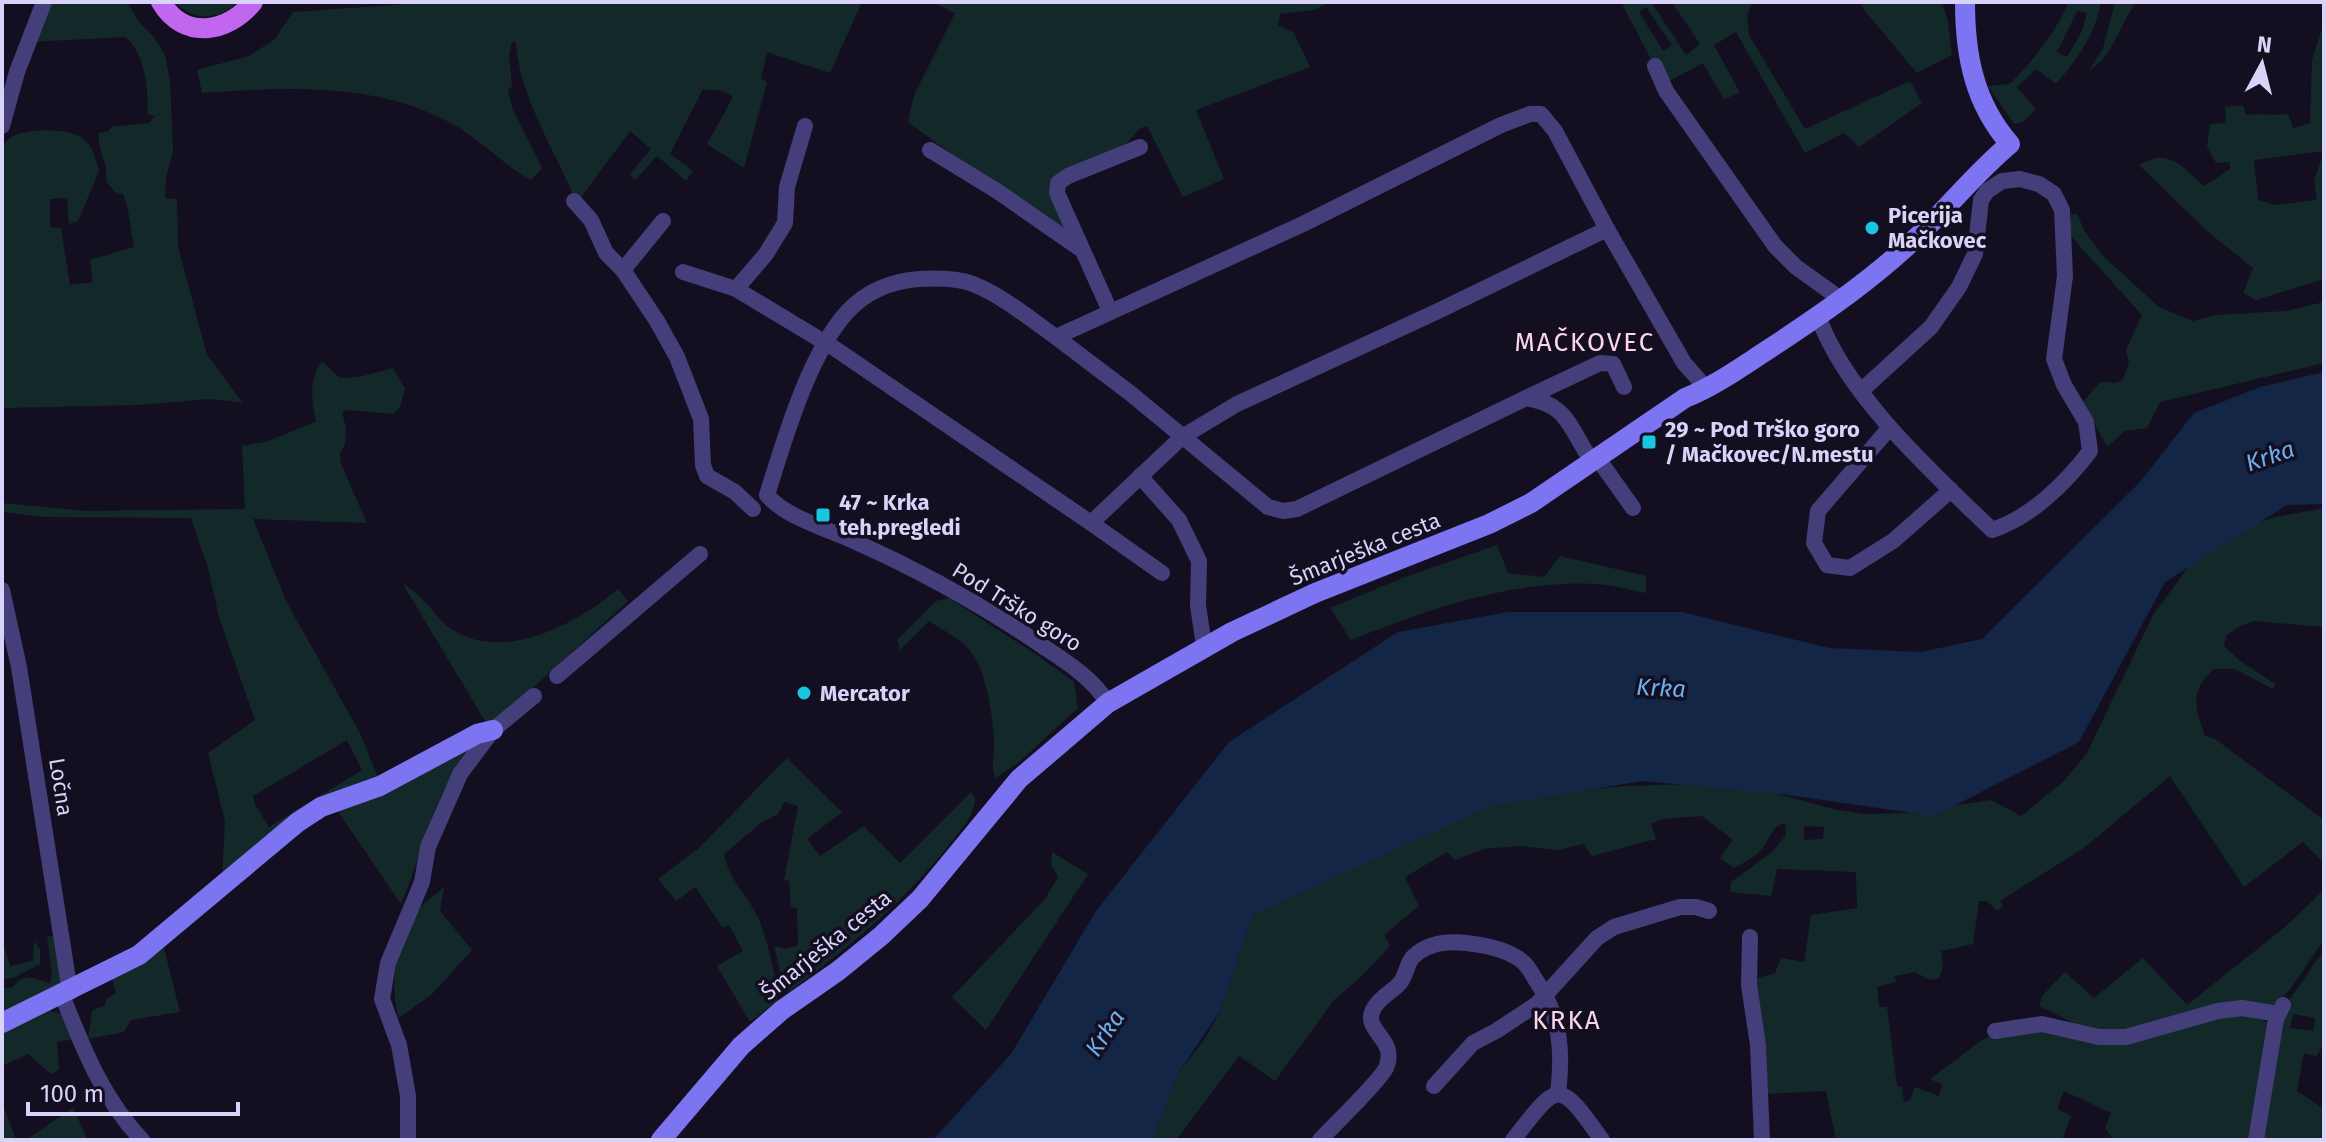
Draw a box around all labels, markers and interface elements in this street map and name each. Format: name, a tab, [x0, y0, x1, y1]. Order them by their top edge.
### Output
north arrow	[2222, 24, 2302, 104]
text: N	[2255, 30, 2273, 59]
place label: Picerija Mačkovec	[1888, 202, 1987, 254]
marker: Picerija Mačkovec	[1863, 219, 1881, 237]
district label: MAČKOVEC	[1515, 326, 1655, 358]
place label: 29 ~ Pod Trško goro / Mačkovec/N.mestu	[1665, 416, 1874, 468]
marker: 29 ~ Pod Trško goro / Mačkovec/N.mestu	[1640, 433, 1658, 451]
water label: Krka	[2242, 435, 2298, 477]
place label: 47 ~ Krka teh.pregledi	[839, 489, 961, 541]
marker: 47 ~ Krka teh.pregledi	[814, 506, 832, 524]
street label: Šmarješka cesta	[1286, 506, 1444, 592]
street label: Pod Trško goro	[947, 556, 1087, 658]
water label: Krka	[1635, 673, 1687, 703]
place label: Mercator	[820, 680, 910, 707]
marker: Mercator	[795, 684, 813, 702]
street label: Ločna	[43, 756, 79, 818]
street label: Šmarješka cesta	[755, 884, 897, 1006]
water label: Krka	[1079, 1004, 1131, 1062]
district label: KRKA	[1532, 1005, 1602, 1036]
scale bar	[28, 1066, 238, 1116]
text: 100 m	[40, 1080, 104, 1108]

